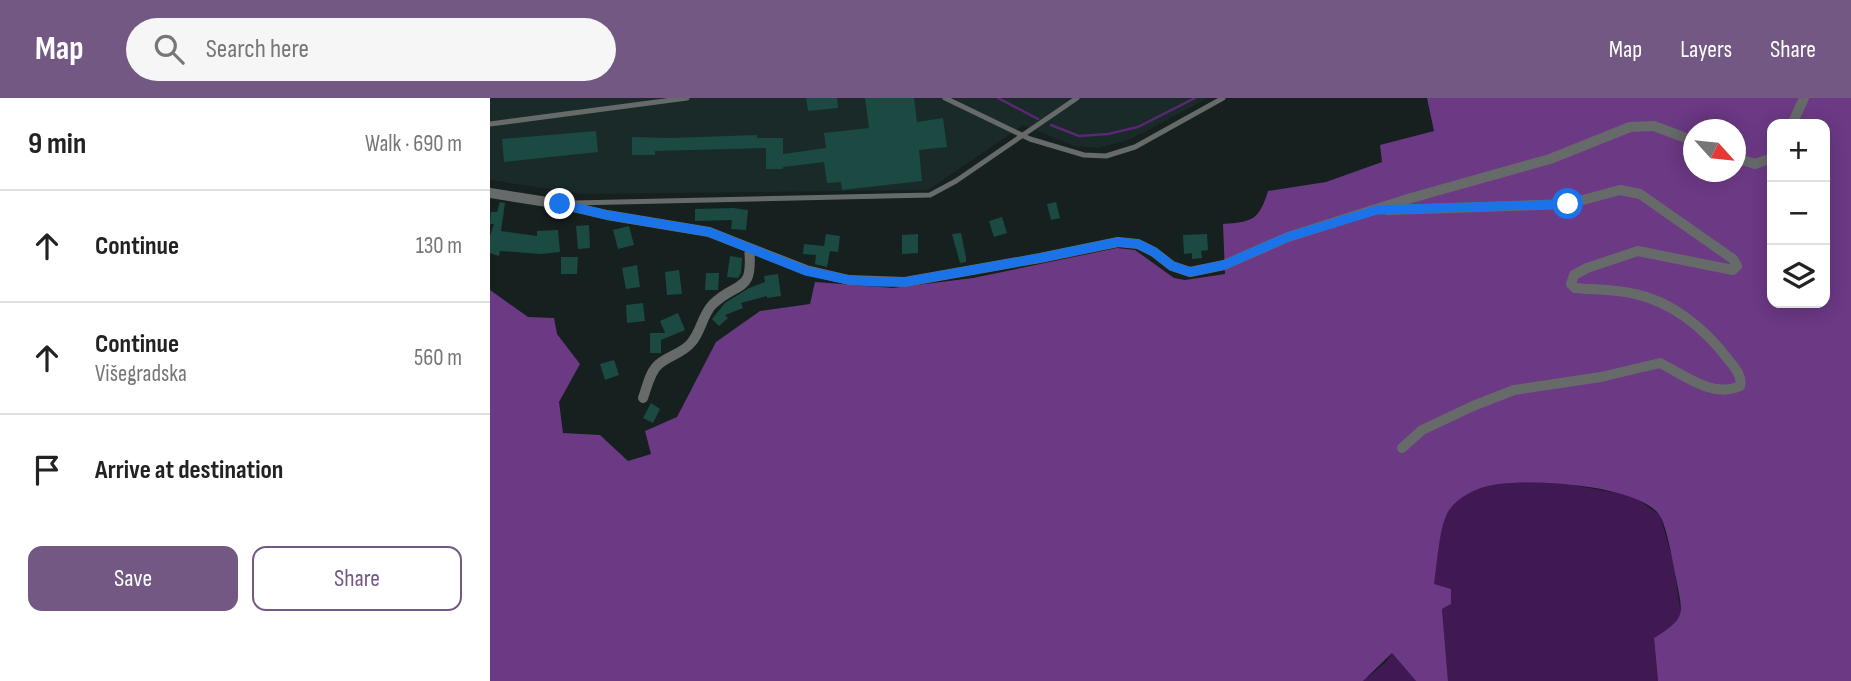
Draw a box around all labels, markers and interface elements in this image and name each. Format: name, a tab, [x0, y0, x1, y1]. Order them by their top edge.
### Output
search box	[126, 18, 616, 81]
text: Map	[35, 29, 84, 69]
icon: search	[150, 30, 188, 68]
text: Search here	[206, 34, 309, 65]
text: Map	[1609, 35, 1642, 64]
text: Layers	[1680, 35, 1732, 64]
text: Share	[1770, 35, 1816, 64]
north arrow	[1683, 119, 1746, 182]
map controls	[1767, 119, 1830, 308]
button: +	[1767, 119, 1830, 182]
text: 9 min	[28, 126, 86, 162]
text: Walk · 690 m	[365, 130, 462, 158]
button: −	[1767, 182, 1830, 245]
route end	[544, 188, 575, 219]
route start	[1552, 188, 1583, 219]
icon: ahead	[28, 227, 66, 265]
text: Continue	[95, 231, 179, 262]
text: 130 m	[416, 232, 462, 260]
button: layers	[1767, 245, 1830, 308]
text: Continue	[95, 329, 179, 360]
icon: ahead	[28, 339, 66, 377]
text: 560 m	[414, 344, 462, 372]
text: Višegradska	[95, 360, 187, 388]
icon: arrive	[28, 451, 66, 489]
text: Arrive at destination	[95, 455, 283, 486]
button: Save	[28, 546, 238, 611]
button: Share	[252, 546, 462, 611]

